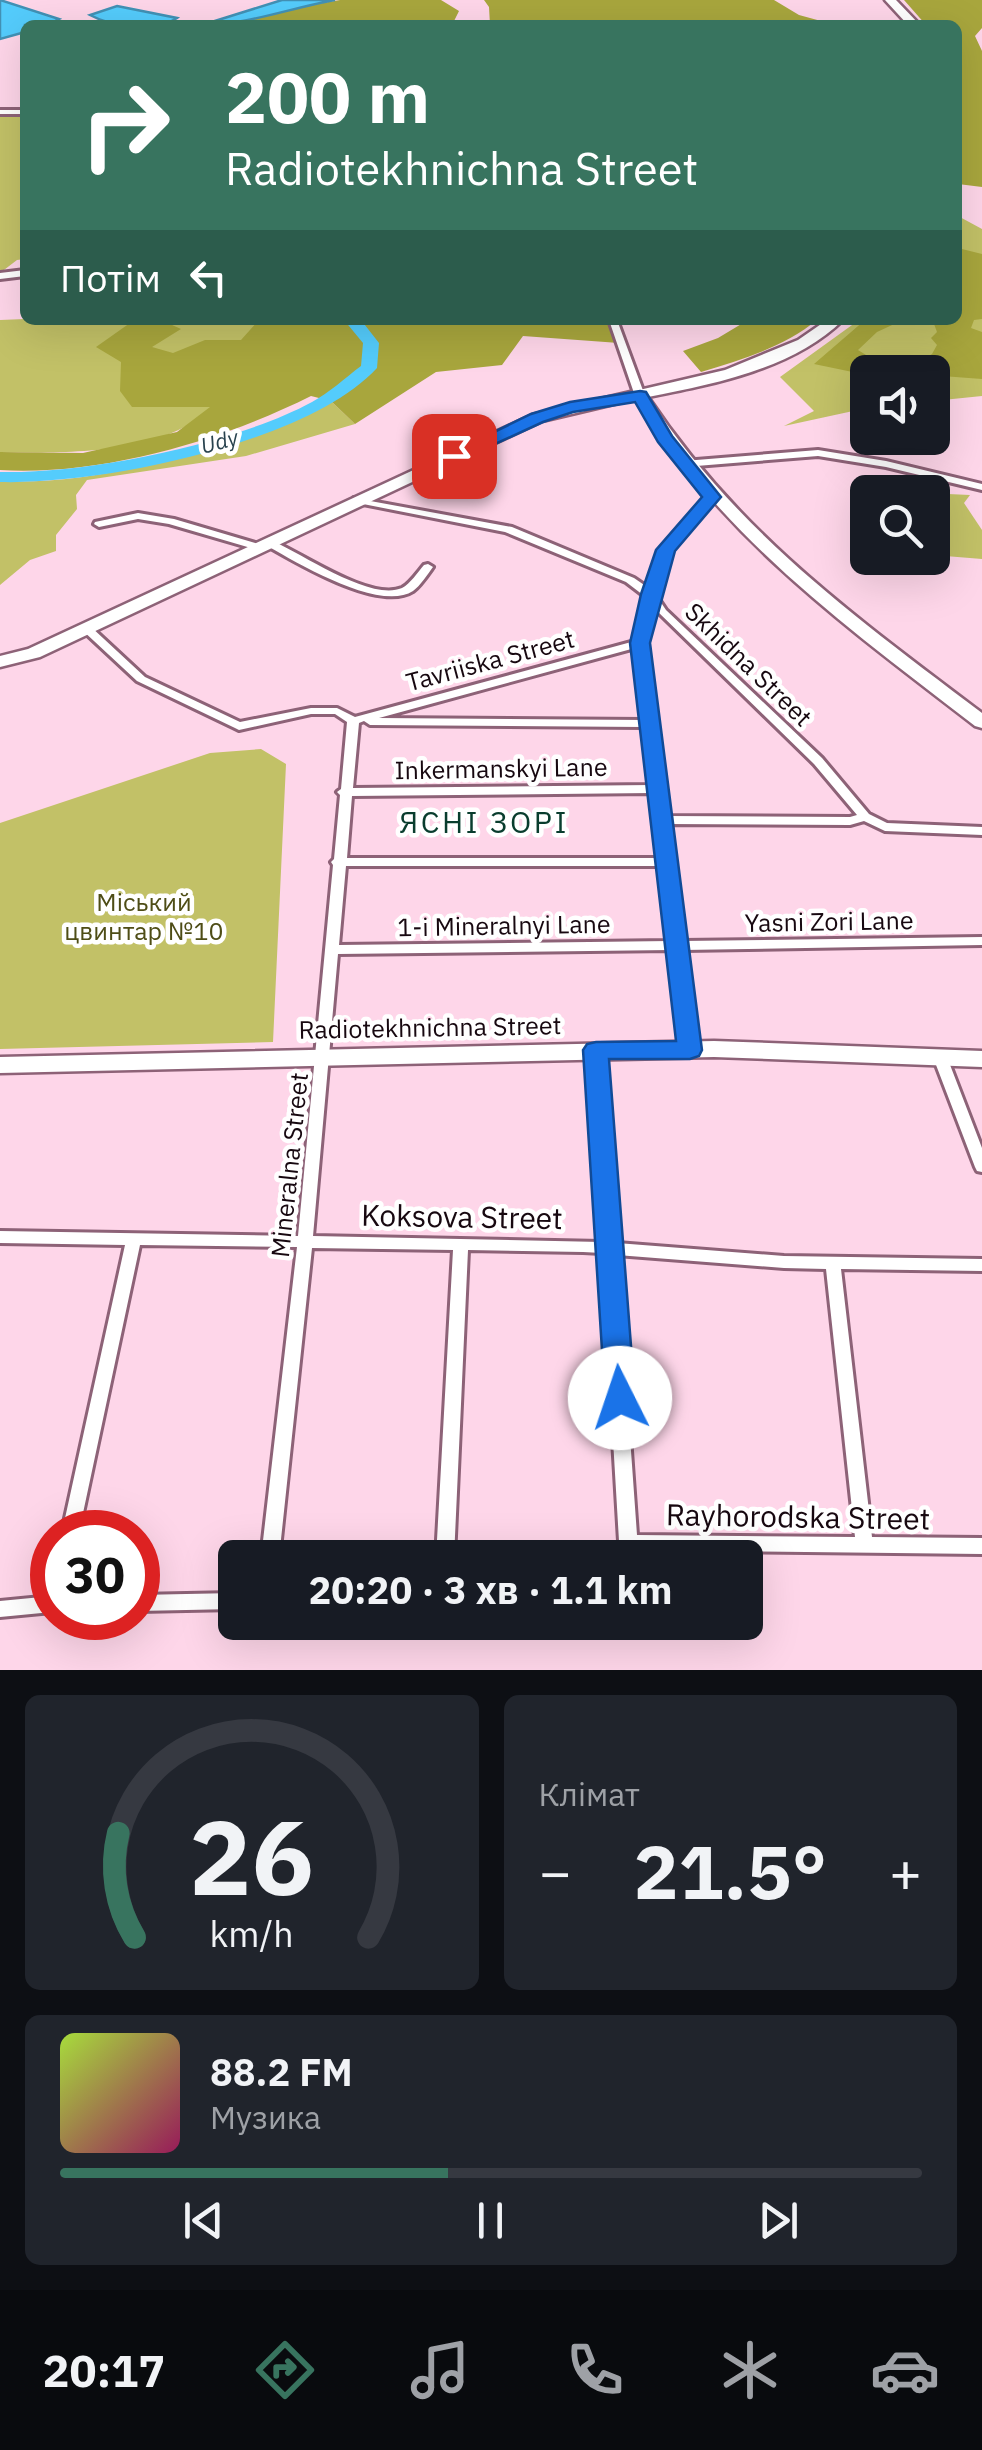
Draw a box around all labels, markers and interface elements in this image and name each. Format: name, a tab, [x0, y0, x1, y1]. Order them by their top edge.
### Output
text: 200 m	[225, 51, 430, 142]
icon: right	[60, 60, 190, 190]
text: Radiotekhnichna Street	[225, 139, 698, 197]
icon: left	[181, 250, 236, 305]
text: Потім	[60, 253, 161, 302]
map controls	[850, 355, 950, 575]
button: sound	[850, 355, 950, 455]
pin	[412, 414, 497, 499]
water label: Udy	[197, 422, 242, 460]
icon: arrive	[427, 429, 482, 484]
button: search	[850, 475, 950, 575]
street label: Skhidna Street	[678, 595, 820, 733]
street label: Tavriiska Street	[402, 622, 578, 698]
street label: Inkermanskyi Lane	[394, 750, 608, 786]
district label: ЯСНІ ЗОРІ	[399, 802, 569, 841]
park label: Міський цвинтар №10	[64, 885, 224, 947]
street label: Yasni Zori Lane	[744, 903, 914, 939]
street label: 1-i Mineralnyi Lane	[397, 907, 611, 943]
street label: Radiotekhnichna Street	[298, 1008, 562, 1046]
street label: Mineralna Street	[263, 1071, 315, 1259]
street label: Koksova Street	[361, 1195, 563, 1237]
position arrow	[568, 1346, 672, 1450]
street label: Rayhorodska Street	[666, 1494, 930, 1538]
speed limit sign: 30	[30, 1510, 160, 1640]
text: 20:20 · 3 хв · 1.1 km	[308, 1565, 673, 1614]
text: Клімат	[539, 1773, 640, 1815]
text: 26	[189, 1788, 314, 1924]
text: 21.5°	[633, 1822, 827, 1920]
text: −	[539, 1836, 572, 1907]
text: +	[889, 1836, 922, 1907]
text: km/h	[210, 1910, 294, 1957]
text: 88.2 FM	[210, 2047, 353, 2096]
text: Музика	[210, 2096, 321, 2138]
icon: previous	[176, 2193, 231, 2248]
icon: pause	[463, 2193, 518, 2248]
icon: next	[751, 2193, 806, 2248]
icon: directions	[250, 2335, 320, 2405]
icon: music	[405, 2335, 475, 2405]
icon: phone	[560, 2335, 630, 2405]
icon: climate	[715, 2335, 785, 2405]
icon: car	[870, 2335, 940, 2405]
text: 20:17	[42, 2341, 165, 2399]

